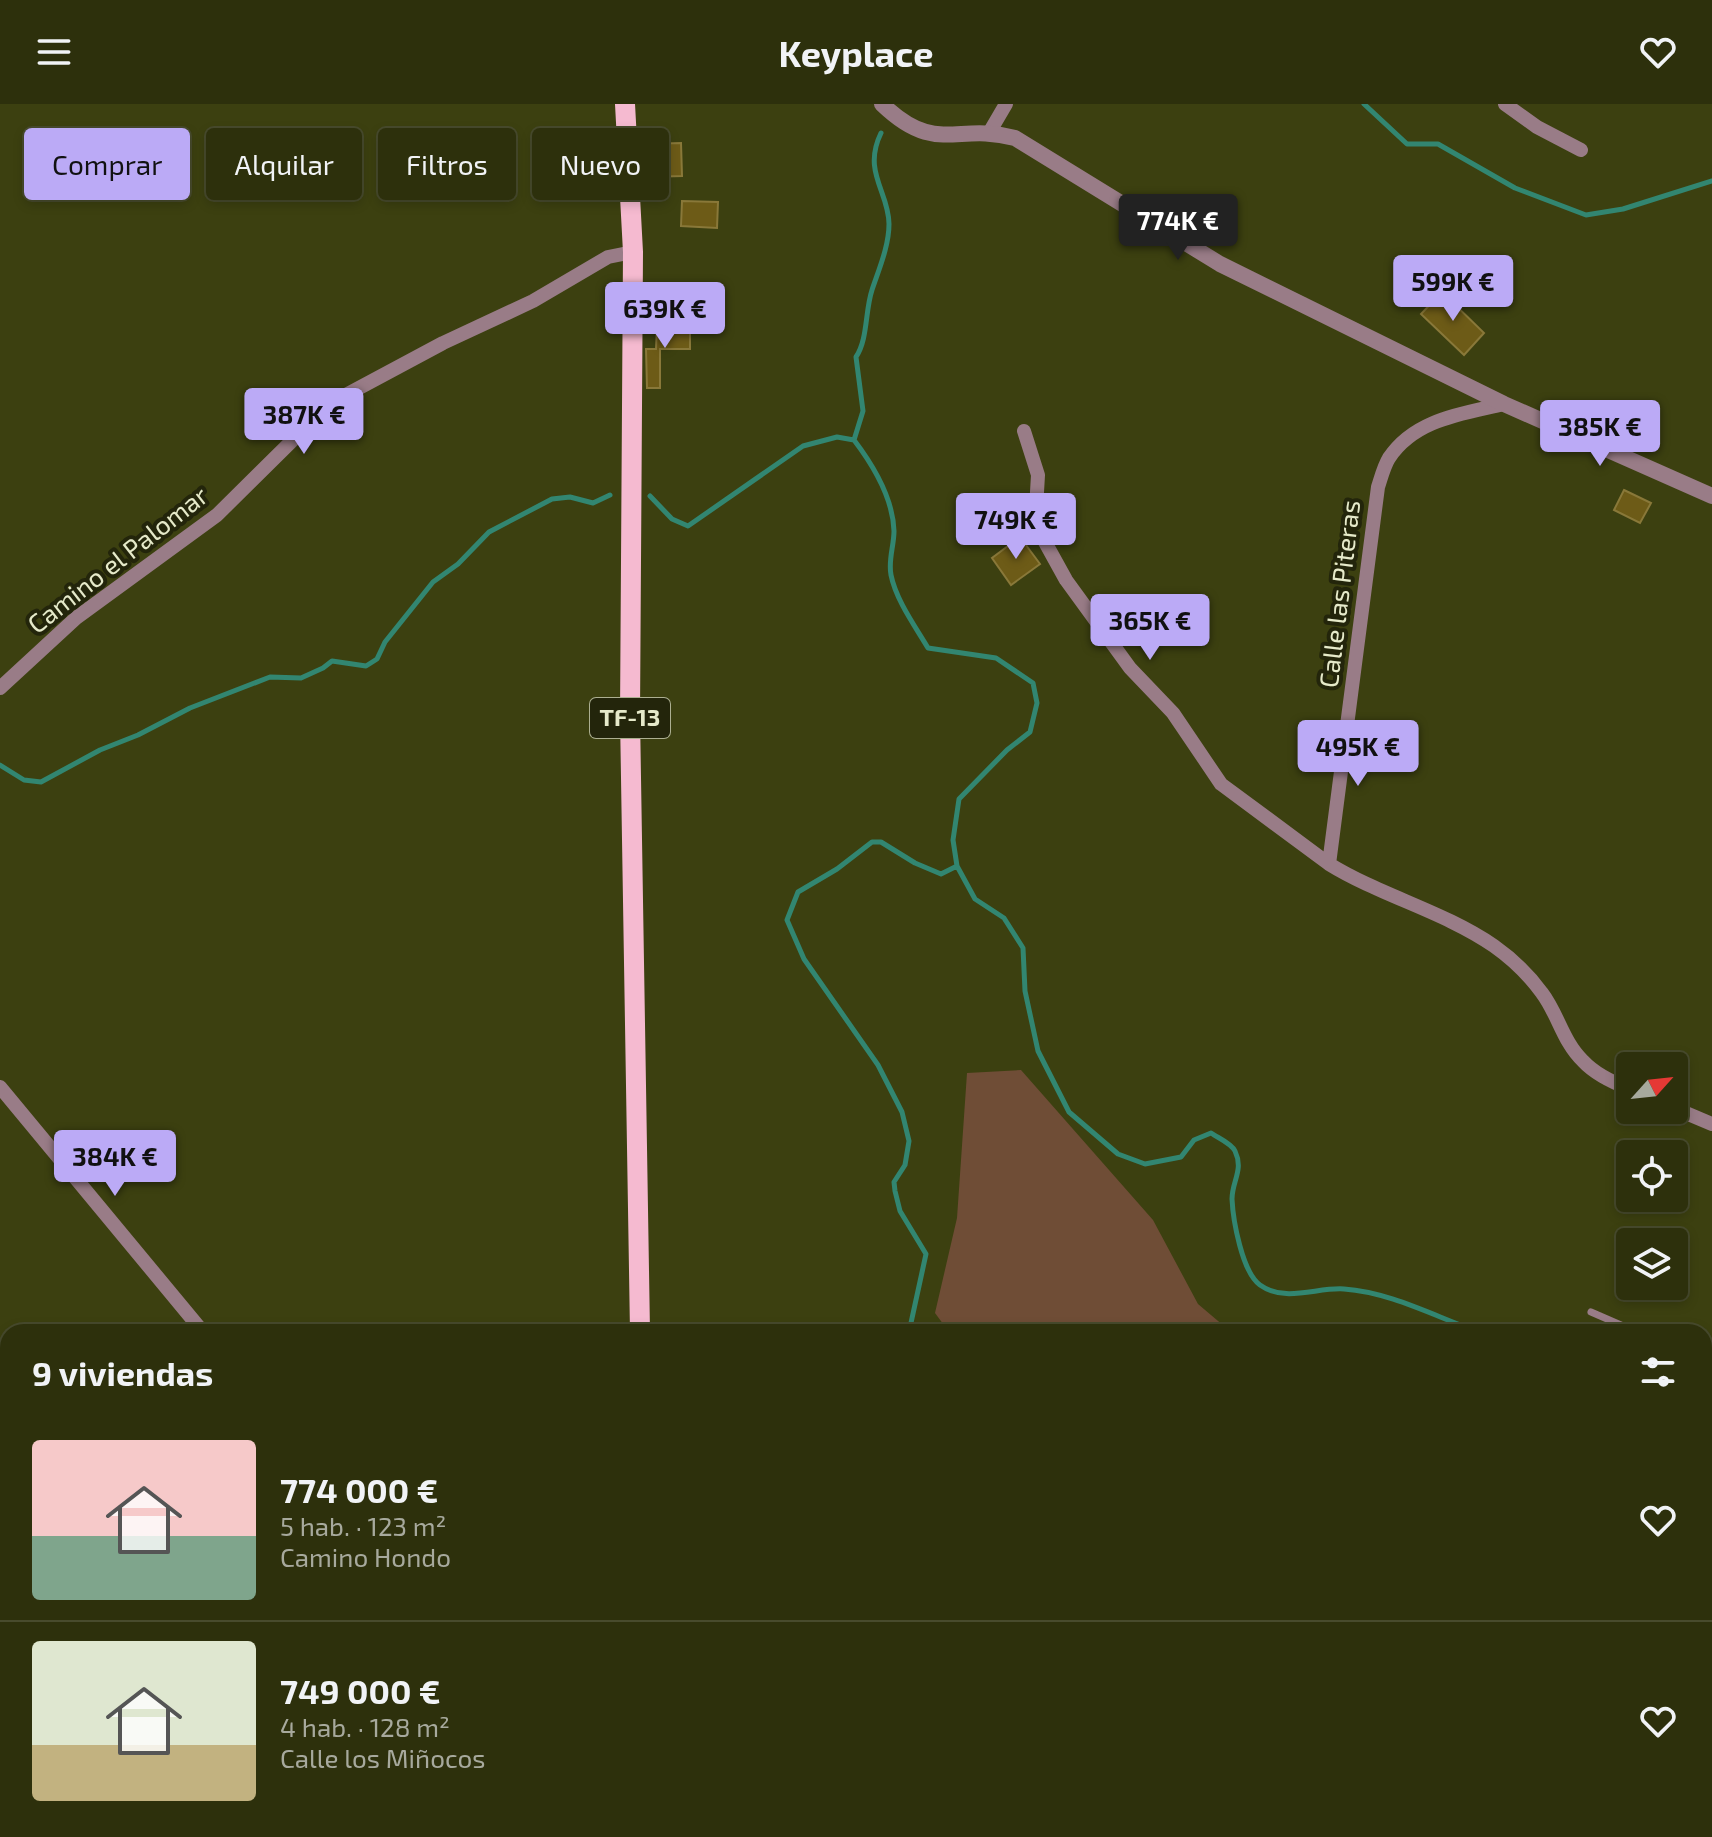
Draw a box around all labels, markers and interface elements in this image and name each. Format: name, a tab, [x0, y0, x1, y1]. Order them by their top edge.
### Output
icon: menu	[32, 30, 76, 74]
icon: heart	[1636, 30, 1680, 74]
text: Keyplace	[778, 31, 934, 74]
chip: Comprar	[24, 128, 190, 200]
chip: Alquilar	[206, 128, 362, 200]
chip: Filtros	[378, 128, 516, 200]
chip: Nuevo	[532, 128, 669, 200]
pin: 774K €	[1113, 194, 1243, 262]
text: 774K €	[1137, 204, 1219, 235]
pin: 599K €	[1388, 255, 1518, 323]
text: 599K €	[1411, 265, 1495, 296]
pin: 639K €	[600, 282, 730, 350]
text: 639K €	[623, 292, 707, 323]
pin: 387K €	[239, 388, 369, 456]
text: 387K €	[262, 398, 346, 429]
pin: 385K €	[1535, 400, 1665, 468]
text: 385K €	[1558, 410, 1642, 441]
street label: Camino el Palomar	[21, 479, 213, 639]
pin: 749K €	[951, 493, 1081, 561]
street label: Calle las Piteras	[1312, 498, 1365, 689]
text: 749K €	[974, 503, 1058, 534]
pin: 365K €	[1085, 594, 1215, 662]
text: 365K €	[1109, 604, 1191, 635]
road number: TF-13	[590, 698, 670, 738]
pin: 495K €	[1293, 720, 1423, 788]
text: 495K €	[1316, 730, 1400, 761]
north arrow	[1616, 1052, 1688, 1124]
map controls	[1616, 1052, 1688, 1300]
pin: 384K €	[50, 1130, 180, 1198]
text: 384K €	[72, 1140, 158, 1171]
button: locate	[1616, 1140, 1688, 1212]
button: layers	[1616, 1228, 1688, 1300]
icon: filters	[1636, 1350, 1680, 1394]
text: 9 viviendas	[32, 1352, 213, 1393]
text: 774 000 €	[280, 1469, 438, 1510]
icon: home	[96, 1472, 192, 1568]
icon: heart	[1636, 1498, 1680, 1542]
text: 5 hab. · 123 m²	[280, 1510, 446, 1541]
text: Camino Hondo	[280, 1541, 451, 1572]
text: 749 000 €	[280, 1670, 441, 1711]
icon: home	[96, 1673, 192, 1769]
icon: heart	[1636, 1699, 1680, 1743]
text: 4 hab. · 128 m²	[280, 1711, 450, 1742]
text: Calle los Miñocos	[280, 1742, 485, 1773]

